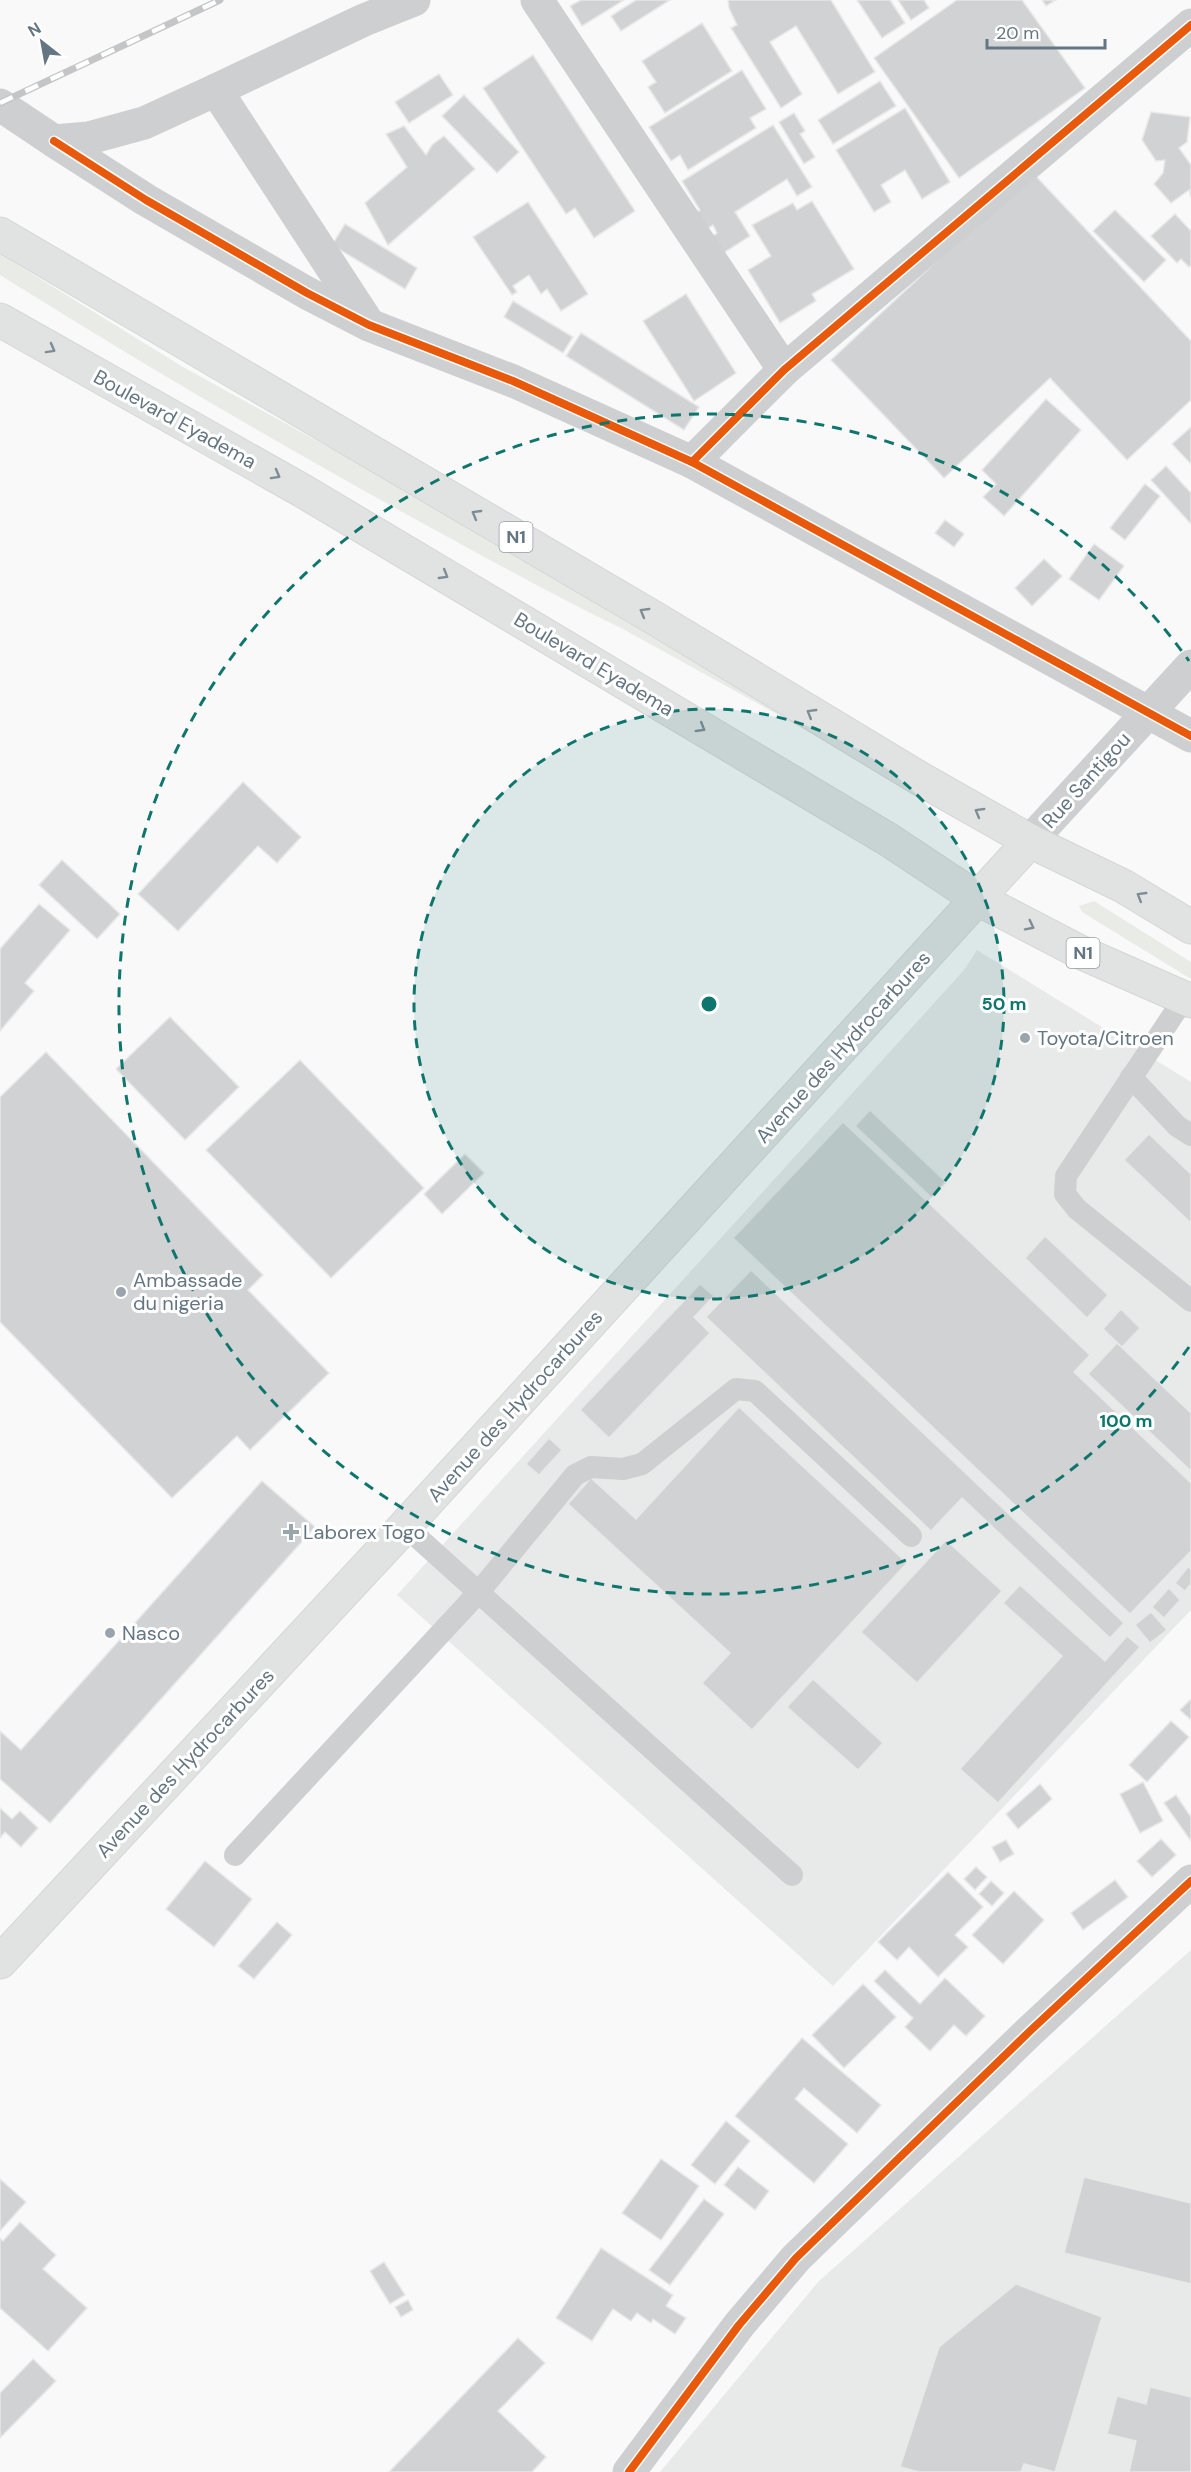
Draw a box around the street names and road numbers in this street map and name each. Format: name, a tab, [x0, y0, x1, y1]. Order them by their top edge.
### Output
street label: Boulevard Eyadema	[89, 364, 261, 474]
road number: N1	[500, 522, 532, 552]
street label: Boulevard Eyadema	[509, 606, 679, 722]
street label: Rue Santigou	[1036, 726, 1136, 834]
road number: N1	[1066, 938, 1100, 968]
street label: Avenue des Hydrocarbures	[750, 945, 936, 1149]
street label: Avenue des Hydrocarbures	[422, 1304, 608, 1508]
street label: Avenue des Hydrocarbures	[90, 1663, 280, 1863]

